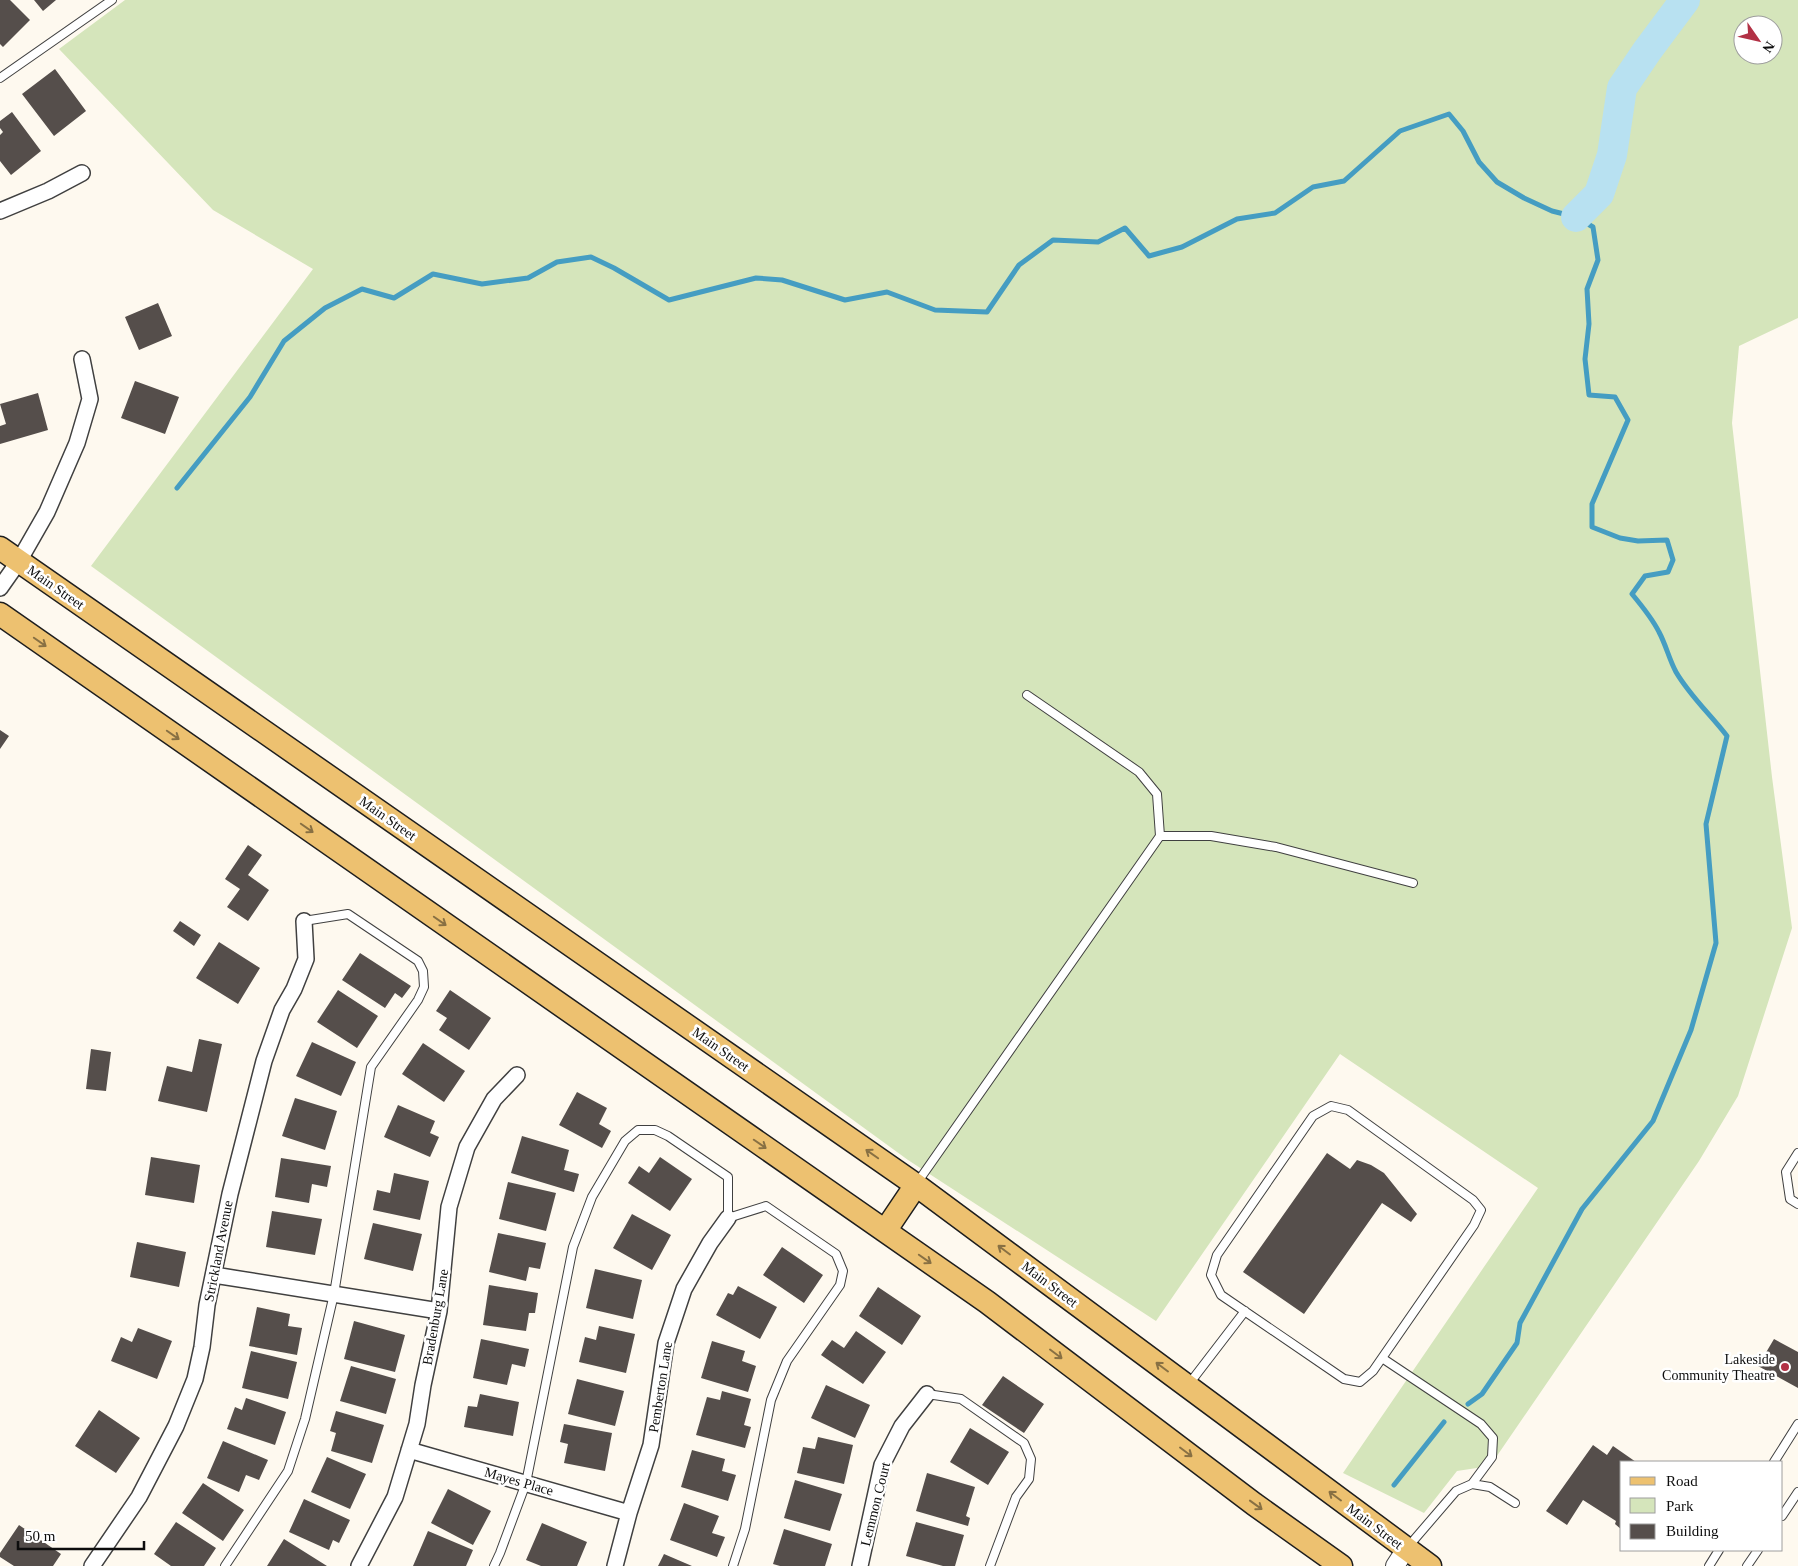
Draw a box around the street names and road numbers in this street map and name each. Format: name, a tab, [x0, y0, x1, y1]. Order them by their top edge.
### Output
street label: Main Street	[24, 562, 87, 612]
street label: Main Street	[356, 793, 419, 843]
street label: Main Street	[689, 1024, 752, 1074]
street label: Strickland Avenue	[201, 1199, 236, 1303]
street label: Main Street	[1019, 1259, 1081, 1310]
street label: Bradenburg Lane	[420, 1268, 451, 1366]
street label: Pemberton Lane	[646, 1340, 675, 1434]
street label: Lemmon Court	[858, 1461, 893, 1548]
street label: Mayes Place	[483, 1464, 555, 1498]
street label: Main Street	[1344, 1501, 1406, 1552]

